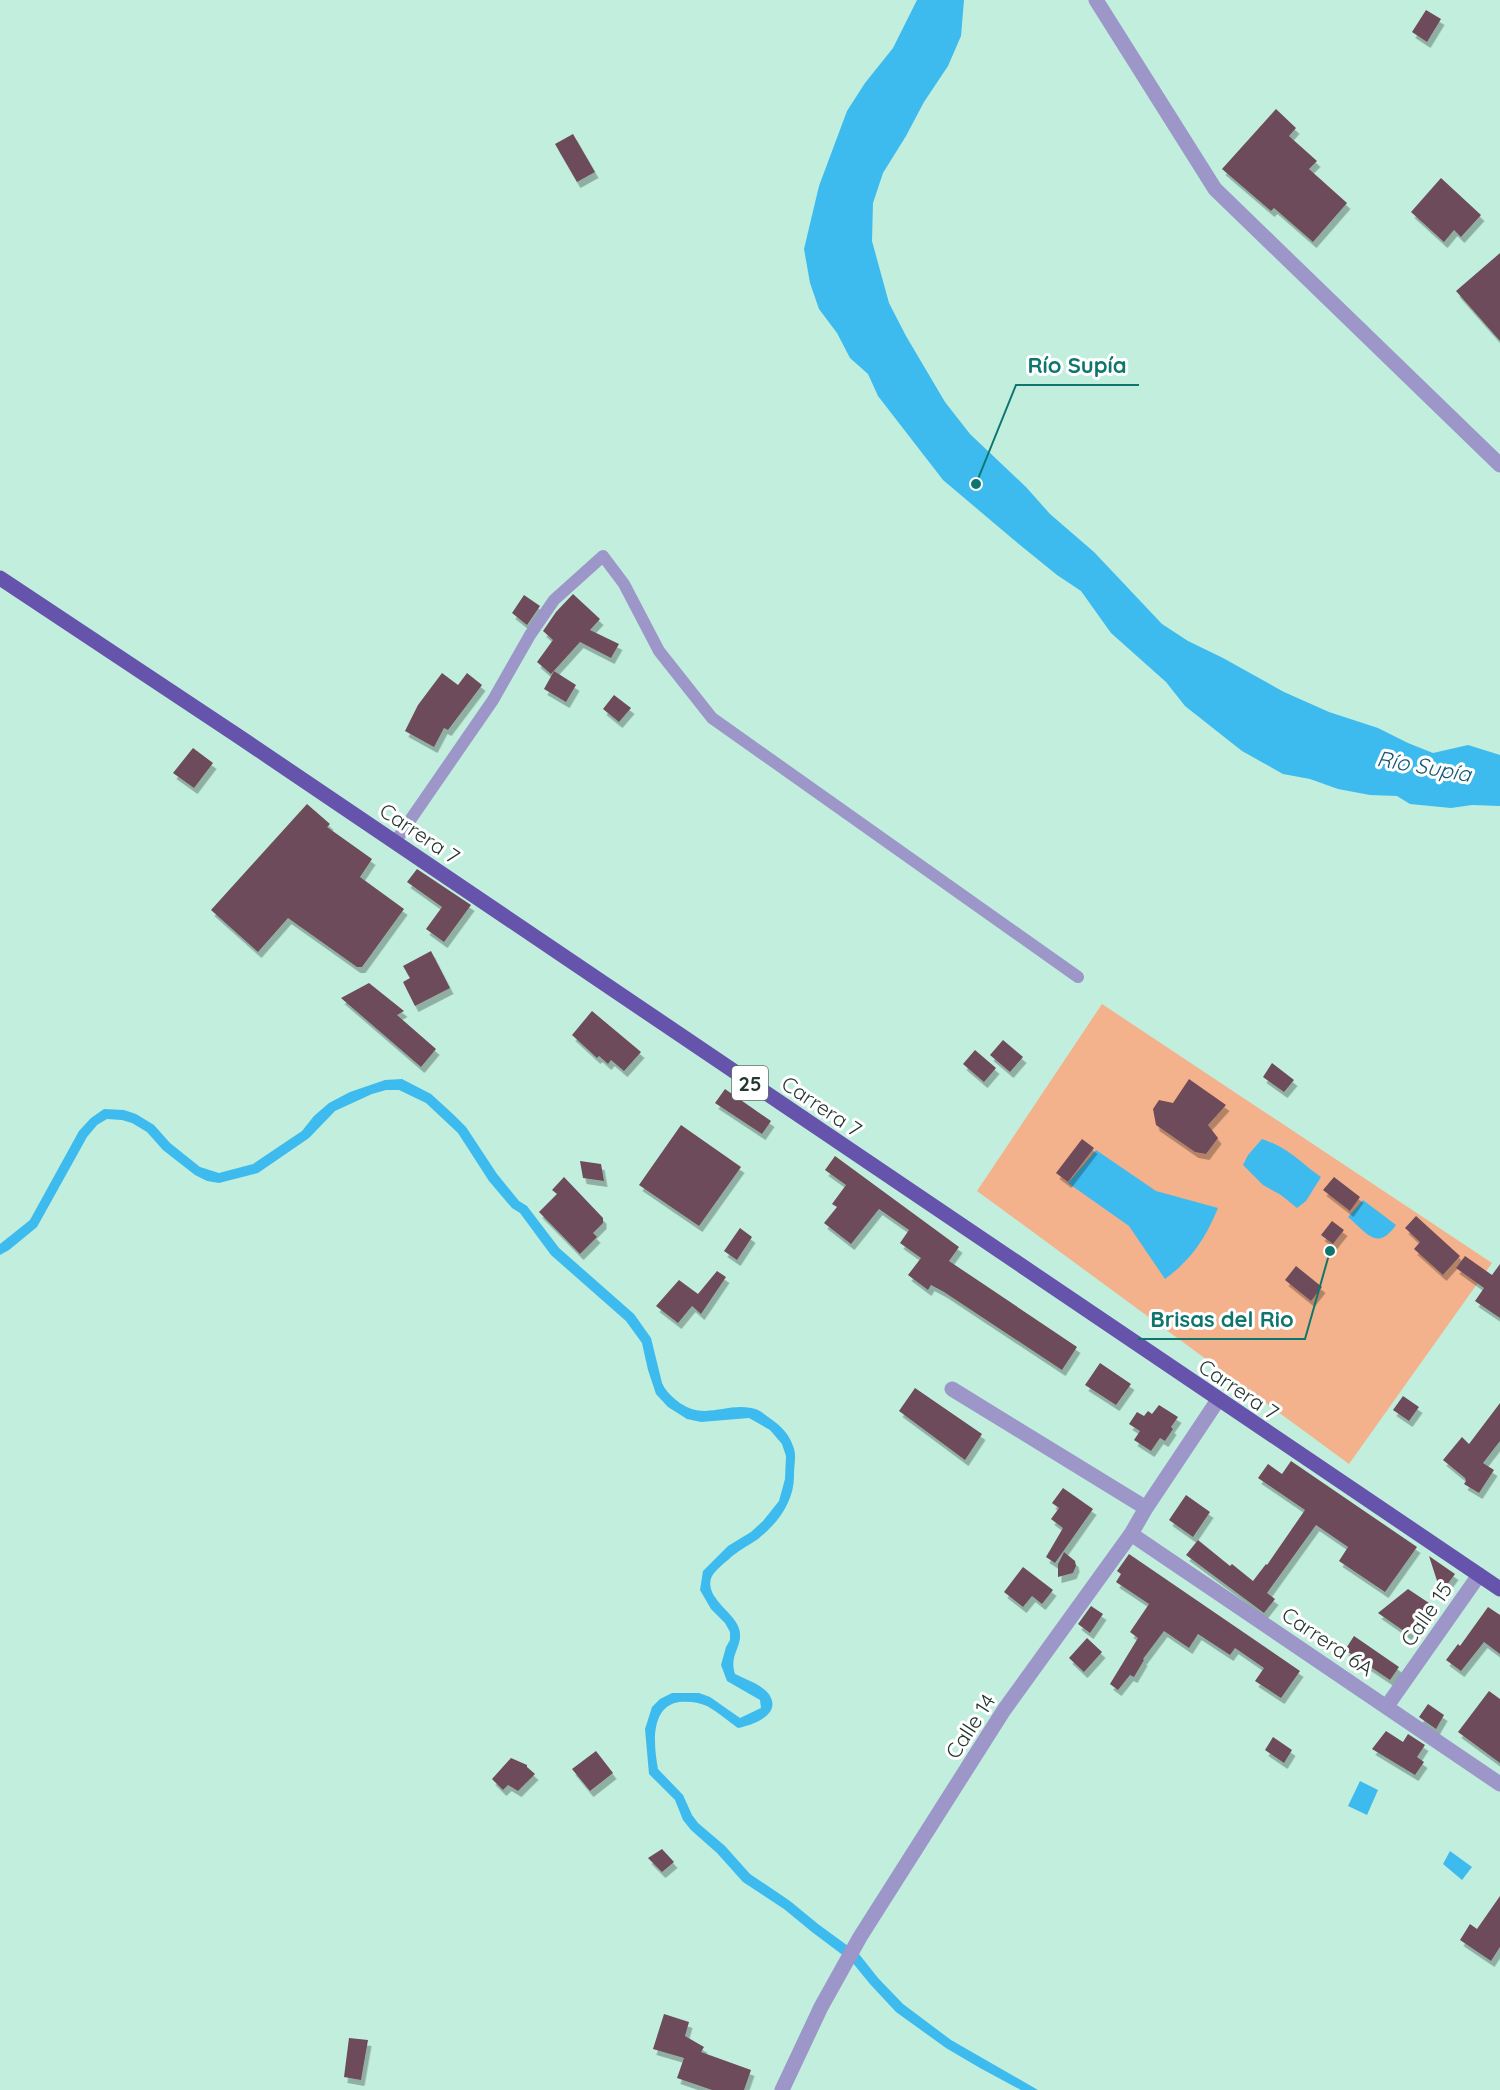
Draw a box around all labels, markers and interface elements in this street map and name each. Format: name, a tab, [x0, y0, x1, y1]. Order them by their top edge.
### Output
callout: Río Supía	[1016, 345, 1139, 385]
text: Río Supía	[1027, 351, 1127, 379]
water label: Río Supía	[1375, 744, 1475, 788]
street label: Carrera 7	[375, 797, 465, 869]
road number: 25	[732, 1066, 768, 1100]
street label: Carrera 7	[777, 1070, 867, 1142]
callout: Brisas del Rio	[1138, 1299, 1305, 1339]
text: Brisas del Rio	[1150, 1305, 1294, 1333]
street label: Carrera 7	[1194, 1353, 1284, 1425]
street label: Calle 15	[1395, 1577, 1457, 1651]
street label: Carrera 6A	[1277, 1601, 1379, 1681]
street label: Calle 14	[939, 1689, 1001, 1763]

